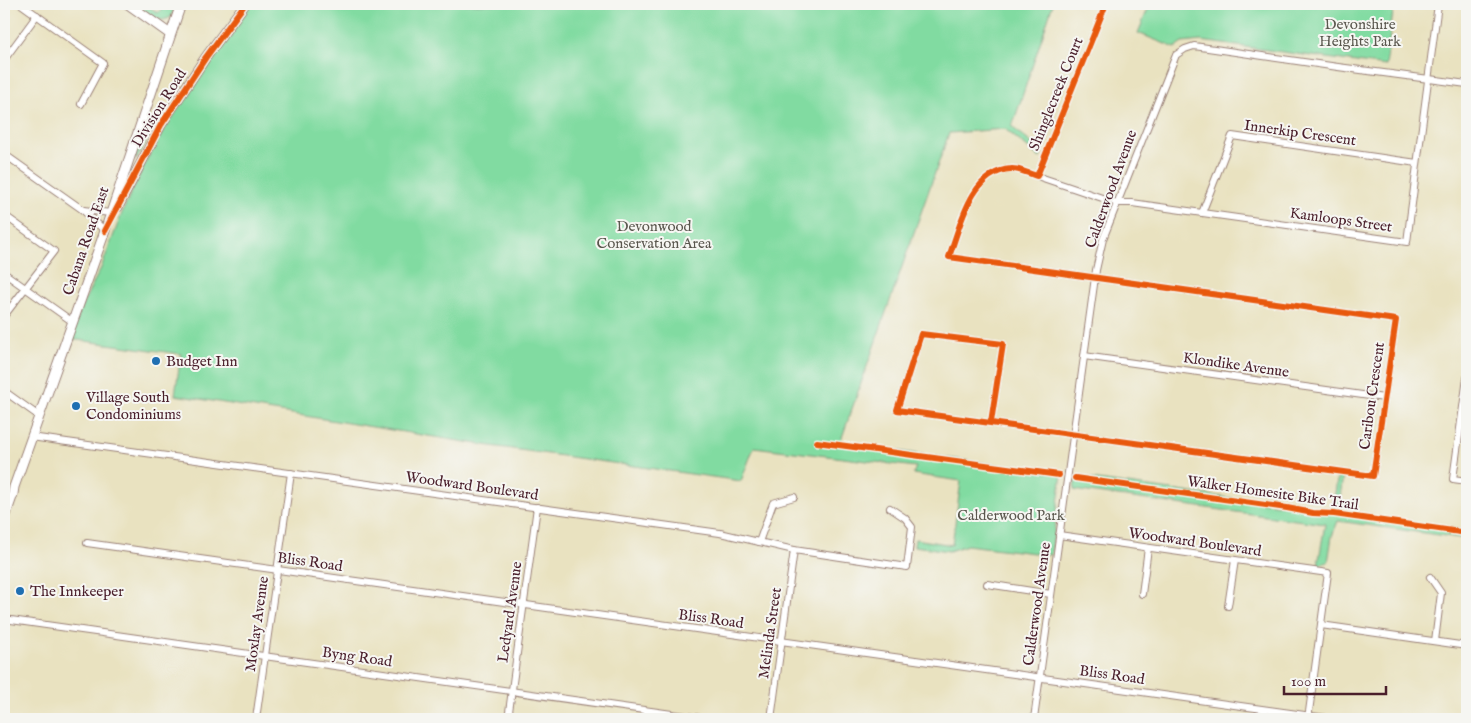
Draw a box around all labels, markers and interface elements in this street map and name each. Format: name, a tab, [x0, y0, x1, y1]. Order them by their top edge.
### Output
park label: Devonshire Heights Park	[1319, 15, 1402, 51]
street label: Shinglecreek Court	[1025, 34, 1087, 154]
street label: Division Road	[127, 64, 191, 151]
street label: Innerkip Crescent	[1243, 116, 1357, 150]
street label: Calderwood Avenue	[1081, 127, 1141, 251]
street label: Cabana Road East	[58, 184, 114, 298]
street label: Kamloops Street	[1289, 203, 1393, 237]
park label: Devonwood Conservation Area	[597, 217, 712, 253]
street label: Caribou Crescent	[1355, 341, 1389, 451]
street label: Klondike Avenue	[1182, 348, 1290, 382]
place label: Budget Inn	[166, 352, 238, 371]
marker: Budget Inn	[150, 355, 162, 367]
place label: Village South Condominiums	[85, 388, 181, 424]
marker: Village South Condominiums	[70, 400, 82, 412]
street label: Woodward Boulevard	[404, 467, 541, 505]
street label: Walker Homesite Bike Trail	[1186, 472, 1361, 515]
park label: Calderwood Park	[957, 506, 1066, 525]
street label: Woodward Boulevard	[1127, 523, 1264, 561]
street label: Calderwood Avenue	[1019, 541, 1055, 667]
street label: Bliss Road	[276, 548, 345, 576]
street label: Ledyard Avenue	[493, 560, 527, 664]
street label: Moxlay Avenue	[241, 575, 273, 673]
place label: The Innkeeper	[30, 582, 124, 601]
marker: The Innkeeper	[14, 585, 26, 597]
street label: Melinda Street	[754, 586, 786, 680]
street label: Bliss Road	[677, 605, 746, 633]
street label: Byng Road	[321, 643, 394, 671]
street label: Bliss Road	[1078, 661, 1147, 689]
scale bar	[1284, 663, 1386, 695]
text: 100 m	[1291, 672, 1327, 691]

